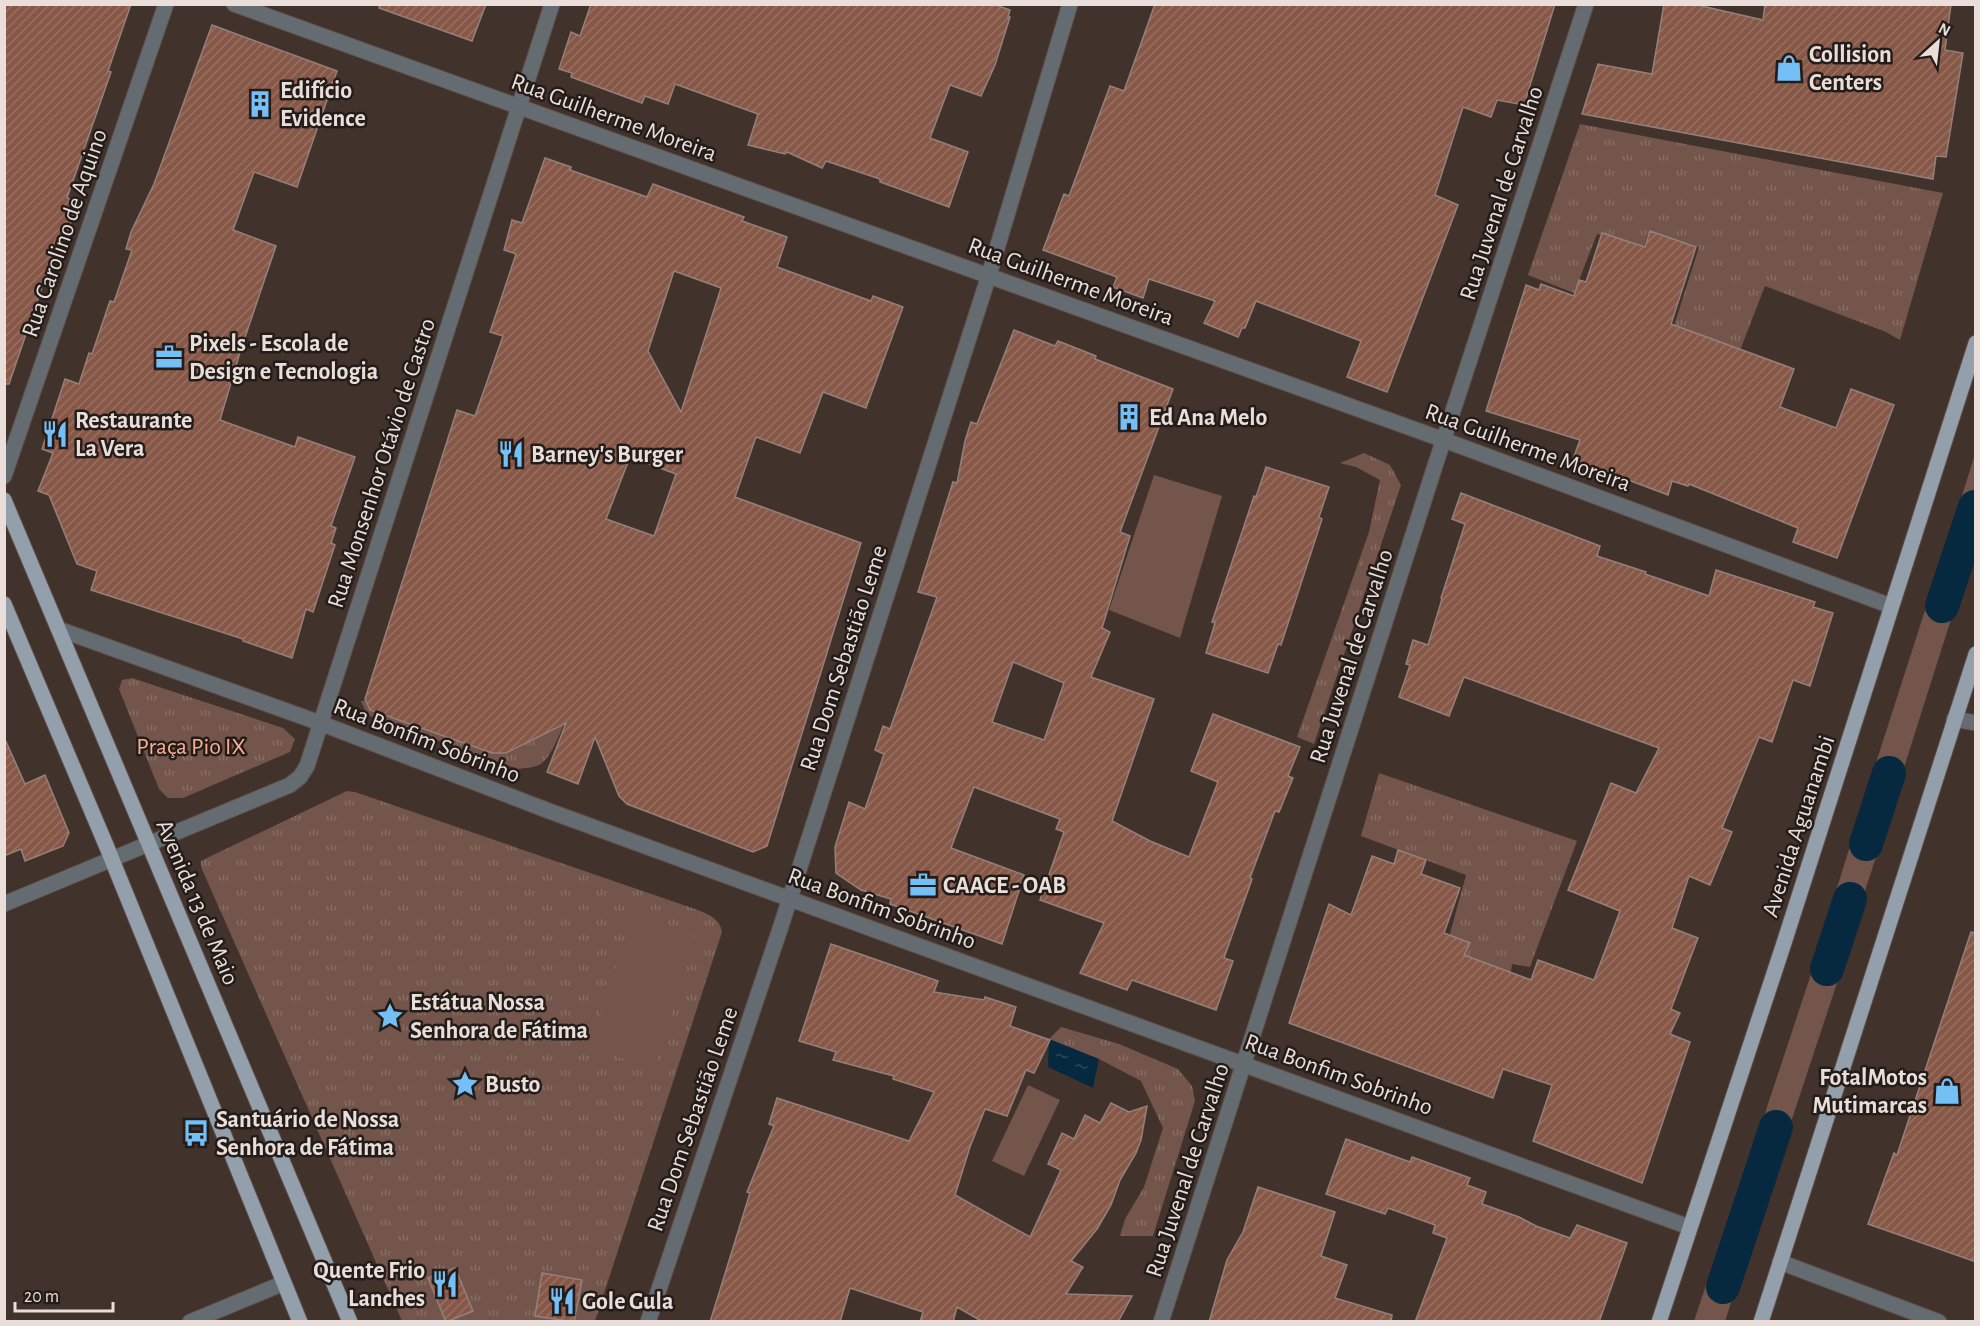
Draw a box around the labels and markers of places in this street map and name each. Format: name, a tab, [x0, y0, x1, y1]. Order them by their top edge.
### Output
place label: Collision Centers	[1809, 43, 1892, 95]
shop icon: Collision Centers	[1774, 53, 1804, 83]
place label: Edifício Evidence	[280, 79, 366, 131]
building icon: Edifício Evidence	[245, 89, 275, 119]
place label: Pixels - Escola de Design e Tecnologia	[189, 332, 378, 384]
office icon: Pixels - Escola de Design e Tecnologia	[154, 342, 184, 372]
building icon: Ed Ana Melo	[1114, 402, 1144, 432]
place label: Ed Ana Melo	[1149, 406, 1267, 430]
place label: Restaurante La Vera	[75, 409, 192, 461]
restaurant icon: Restaurante La Vera	[40, 419, 70, 449]
restaurant icon: Barney's Burger	[496, 439, 526, 469]
place label: Barney's Burger	[531, 443, 684, 467]
office icon: CAACE - OAB	[908, 870, 938, 900]
place label: CAACE - OAB	[943, 874, 1066, 898]
place label: Estátua Nossa Senhora de Fátima	[410, 991, 588, 1043]
place icon: Estátua Nossa Senhora de Fátima	[375, 1001, 405, 1031]
place label: FotalMotos Mutimarcas	[1812, 1066, 1927, 1118]
place icon: Busto	[450, 1069, 480, 1099]
place label: Busto	[485, 1073, 541, 1097]
shop icon: FotalMotos Mutimarcas	[1932, 1076, 1962, 1106]
place label: Santuário de Nossa Senhora de Fátima	[216, 1108, 399, 1160]
bus stop icon: Santuário de Nossa Senhora de Fátima	[181, 1118, 211, 1148]
place label: Quente Frio Lanches	[313, 1259, 425, 1311]
restaurant icon: Quente Frio Lanches	[430, 1269, 460, 1299]
restaurant icon: Gole Gula	[547, 1286, 577, 1316]
place label: Gole Gula	[582, 1290, 673, 1314]

